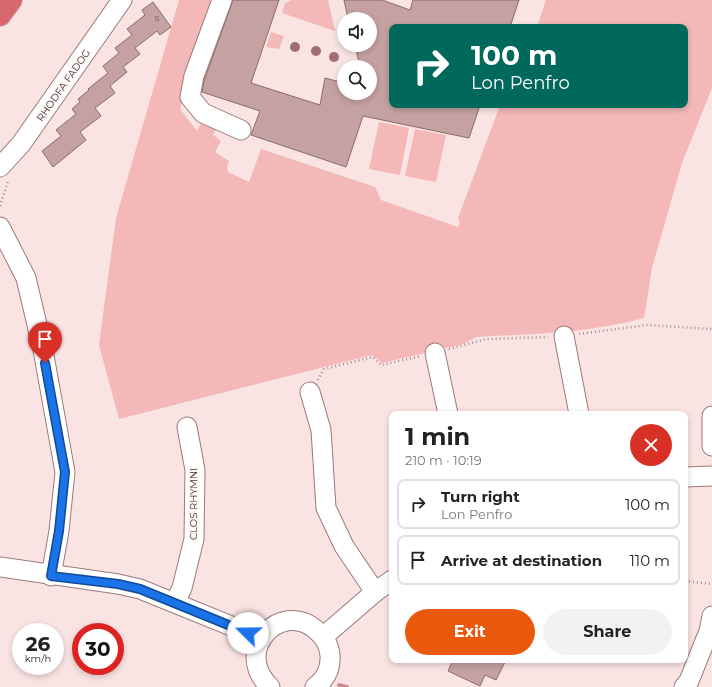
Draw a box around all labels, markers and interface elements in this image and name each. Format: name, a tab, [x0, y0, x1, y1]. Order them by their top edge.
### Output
map controls	[337, 12, 377, 100]
button: sound	[337, 12, 377, 52]
house number: 5	[155, 13, 160, 23]
text: 100 m	[471, 38, 557, 72]
icon: right	[405, 40, 457, 92]
street label: RHODFA FADOG	[34, 47, 93, 124]
button: search	[337, 60, 377, 100]
text: Lon Penfro	[471, 72, 570, 94]
pin	[28, 322, 62, 363]
icon: arrive	[34, 328, 56, 350]
text: 1 min	[405, 422, 470, 451]
button: close	[630, 424, 672, 466]
text: 210 m · 10:19	[405, 452, 482, 468]
street label: CLOS RHYMNI	[187, 468, 200, 540]
text: Turn right	[441, 487, 520, 506]
icon: right	[407, 493, 429, 515]
text: 100 m	[625, 495, 670, 514]
text: Lon Penfro	[441, 506, 512, 522]
icon: arrive	[407, 549, 429, 571]
text: Arrive at destination	[441, 551, 602, 570]
text: 110 m	[629, 551, 670, 570]
button: Exit	[405, 609, 535, 655]
button: Share	[543, 609, 672, 655]
position arrow	[227, 612, 269, 654]
speed limit sign: 30	[72, 623, 124, 675]
text: 26	[26, 632, 50, 656]
text: km/h	[25, 652, 51, 665]

